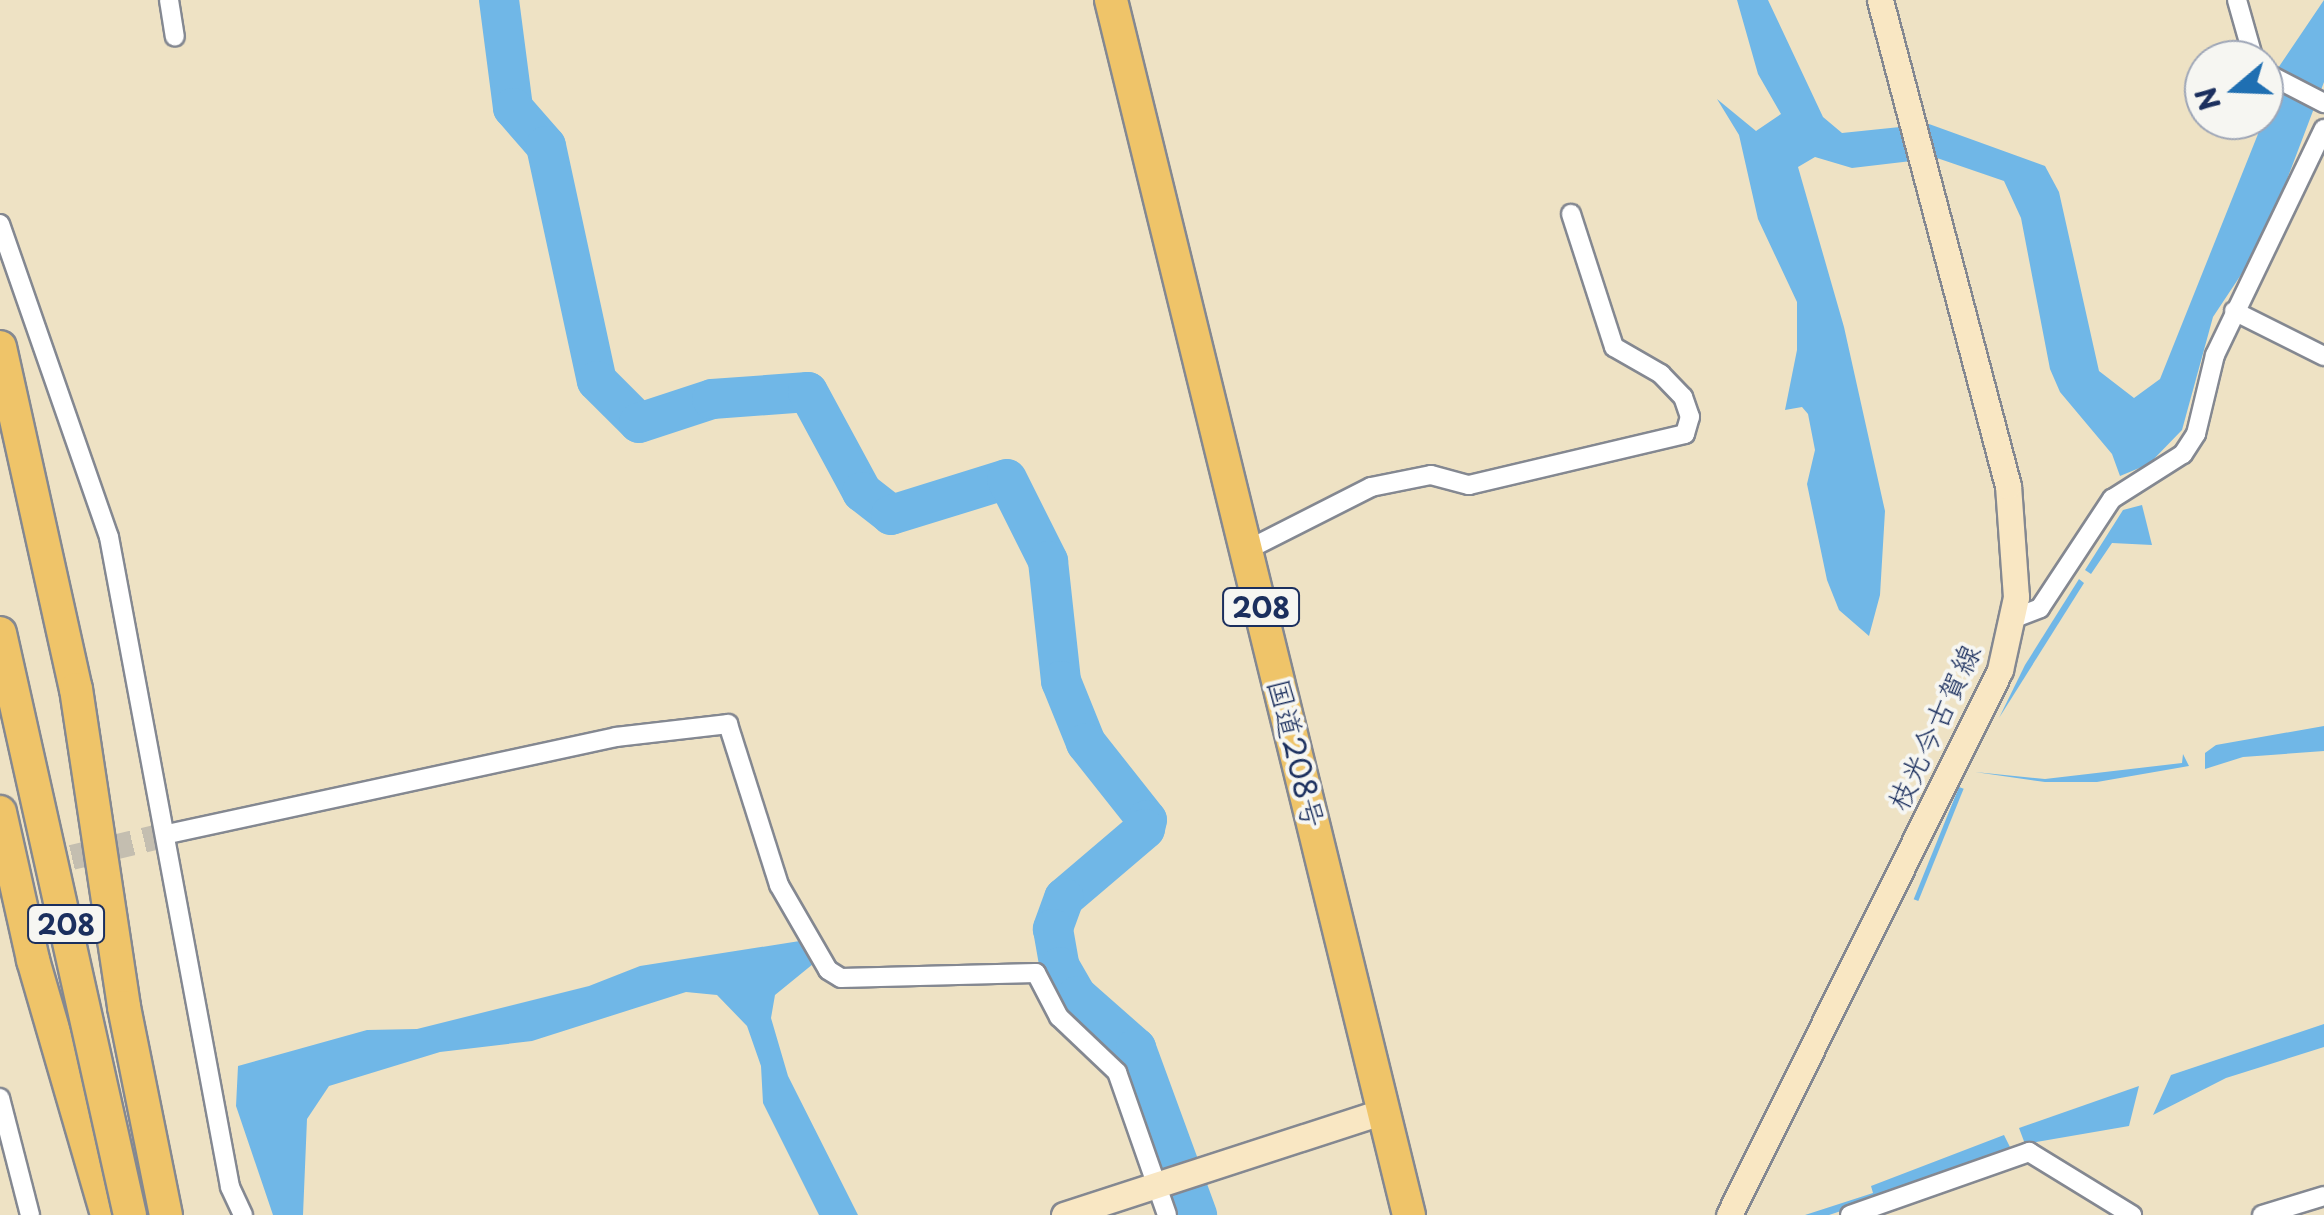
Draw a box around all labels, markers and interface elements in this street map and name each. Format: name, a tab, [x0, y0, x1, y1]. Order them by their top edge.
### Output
north arrow	[2184, 40, 2284, 140]
text: N	[2183, 82, 2231, 117]
road number: 208	[1221, 584, 1301, 630]
street label: 枝光今古賀線	[1879, 638, 1987, 816]
street label: 国道208号	[1261, 675, 1333, 831]
road number: 208	[26, 901, 106, 947]

